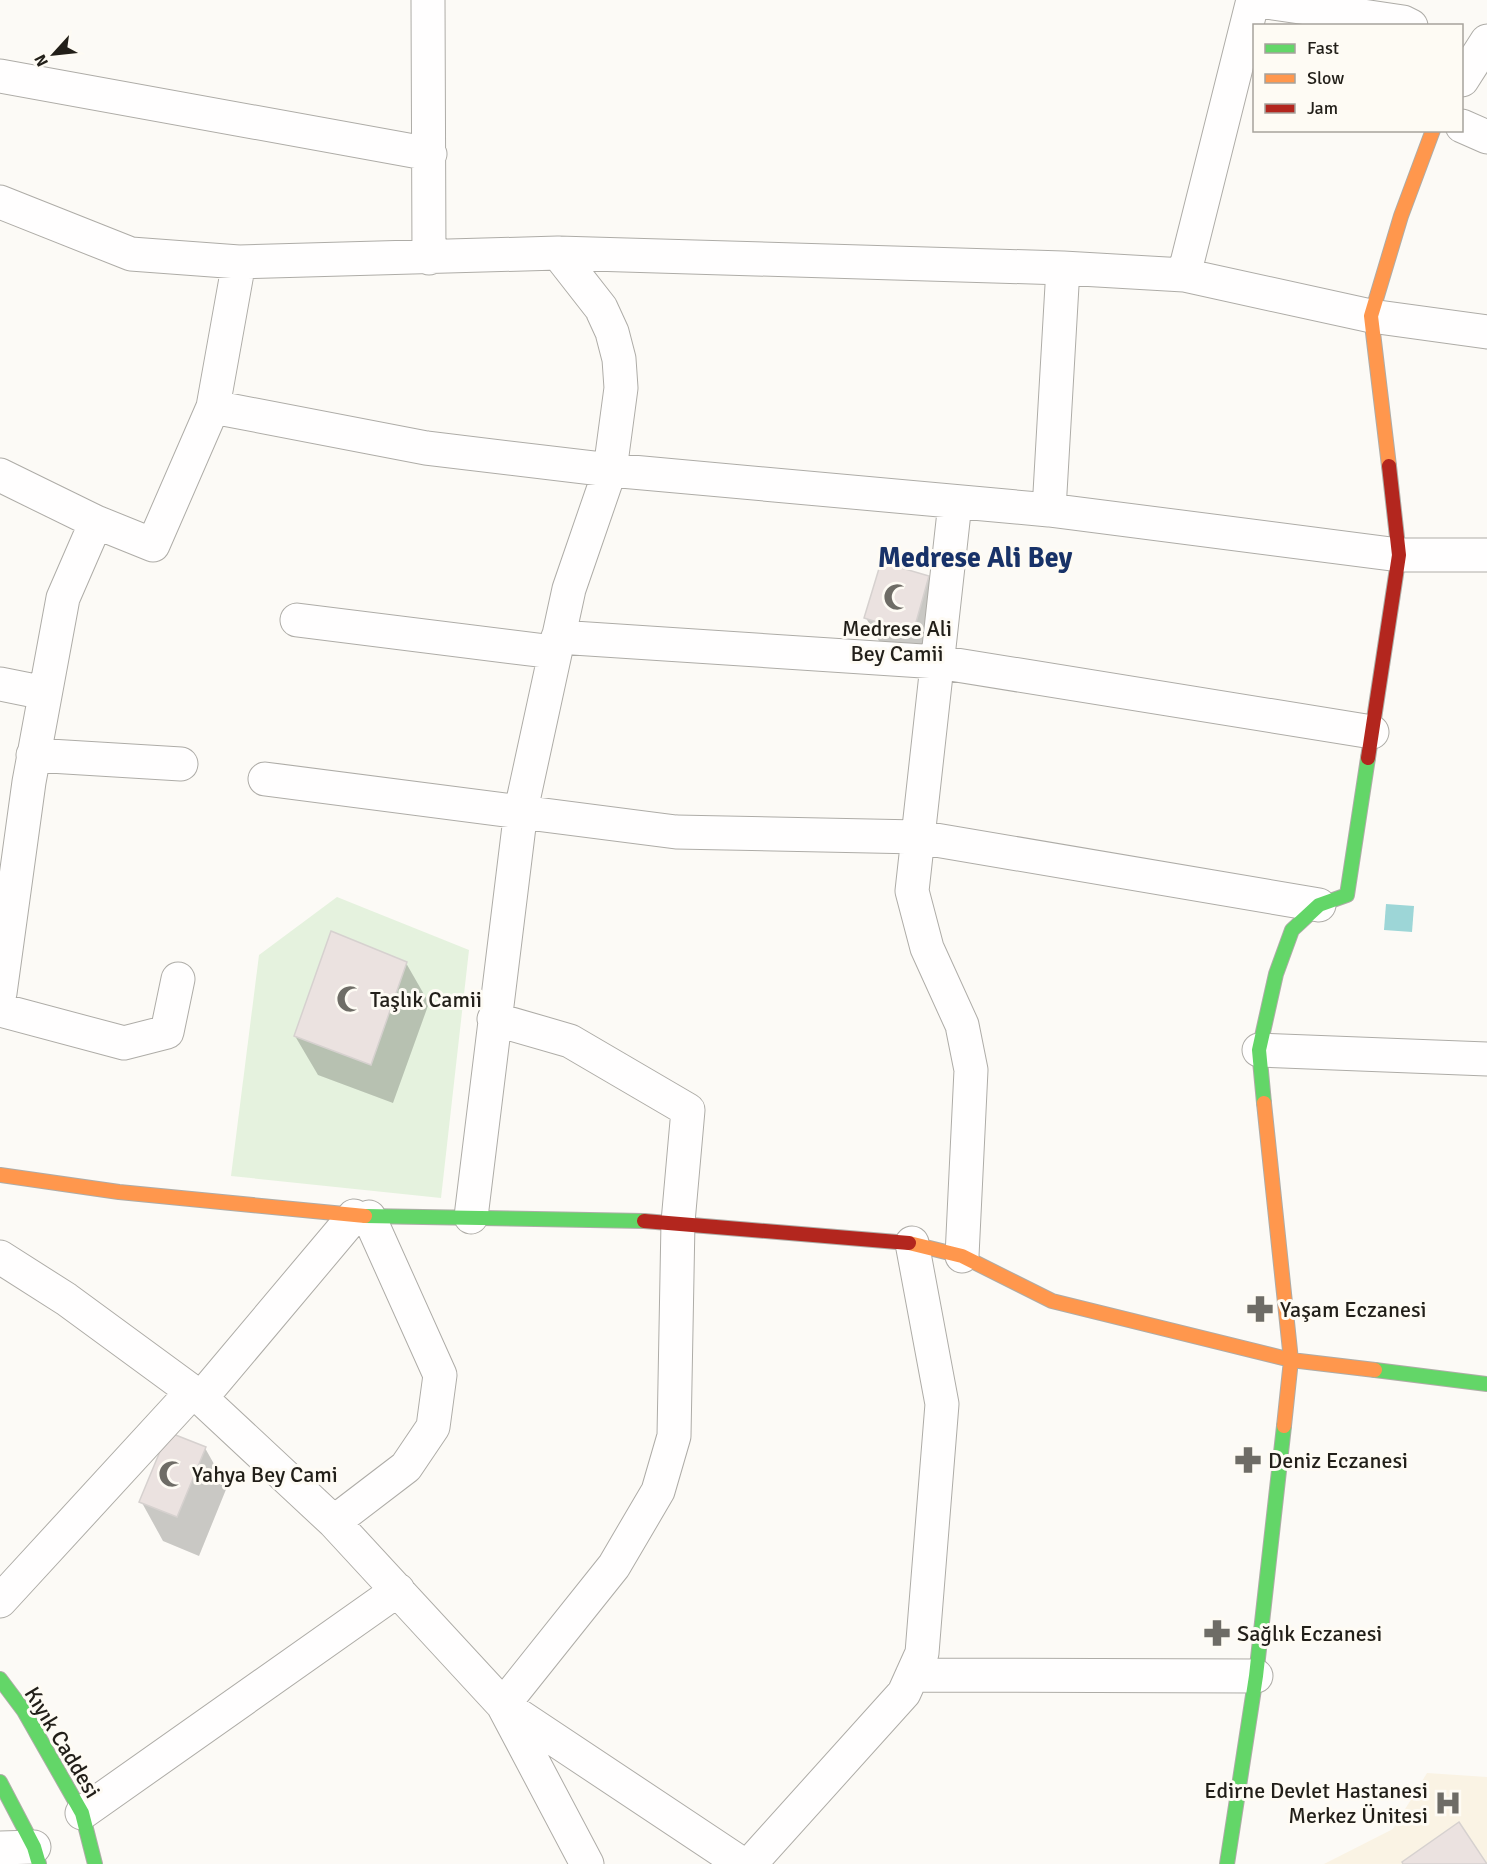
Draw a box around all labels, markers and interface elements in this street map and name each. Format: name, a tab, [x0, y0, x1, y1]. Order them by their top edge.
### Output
north arrow	[24, 24, 84, 84]
legend	[1253, 24, 1463, 132]
text: Fast	[1307, 37, 1339, 59]
text: N	[30, 51, 53, 70]
text: Slow	[1307, 67, 1344, 89]
text: Jam	[1307, 97, 1338, 119]
district label: Medrese Ali Bey	[878, 541, 1072, 575]
mosque icon: Medrese Ali Bey Camii	[882, 582, 912, 612]
place label: Medrese Ali Bey Camii	[842, 615, 952, 667]
mosque icon: Taşlık Camii	[335, 984, 365, 1014]
place label: Taşlık Camii	[370, 986, 482, 1013]
pharmacy icon: Yaşam Eczanesi	[1245, 1294, 1275, 1324]
place label: Yaşam Eczanesi	[1280, 1296, 1427, 1323]
pharmacy icon: Deniz Eczanesi	[1233, 1445, 1263, 1475]
place label: Deniz Eczanesi	[1268, 1447, 1408, 1474]
mosque icon: Yahya Bey Cami	[157, 1459, 187, 1489]
place label: Yahya Bey Cami	[192, 1461, 338, 1488]
pharmacy icon: Sağlık Eczanesi	[1202, 1618, 1232, 1648]
place label: Sağlık Eczanesi	[1237, 1620, 1382, 1647]
street label: Kıyık Caddesi	[19, 1682, 106, 1803]
place label: Edirne Devlet Hastanesi Merkez Ünitesi	[1204, 1777, 1428, 1829]
hospital icon: Edirne Devlet Hastanesi Merkez Ünitesi	[1433, 1788, 1463, 1818]

